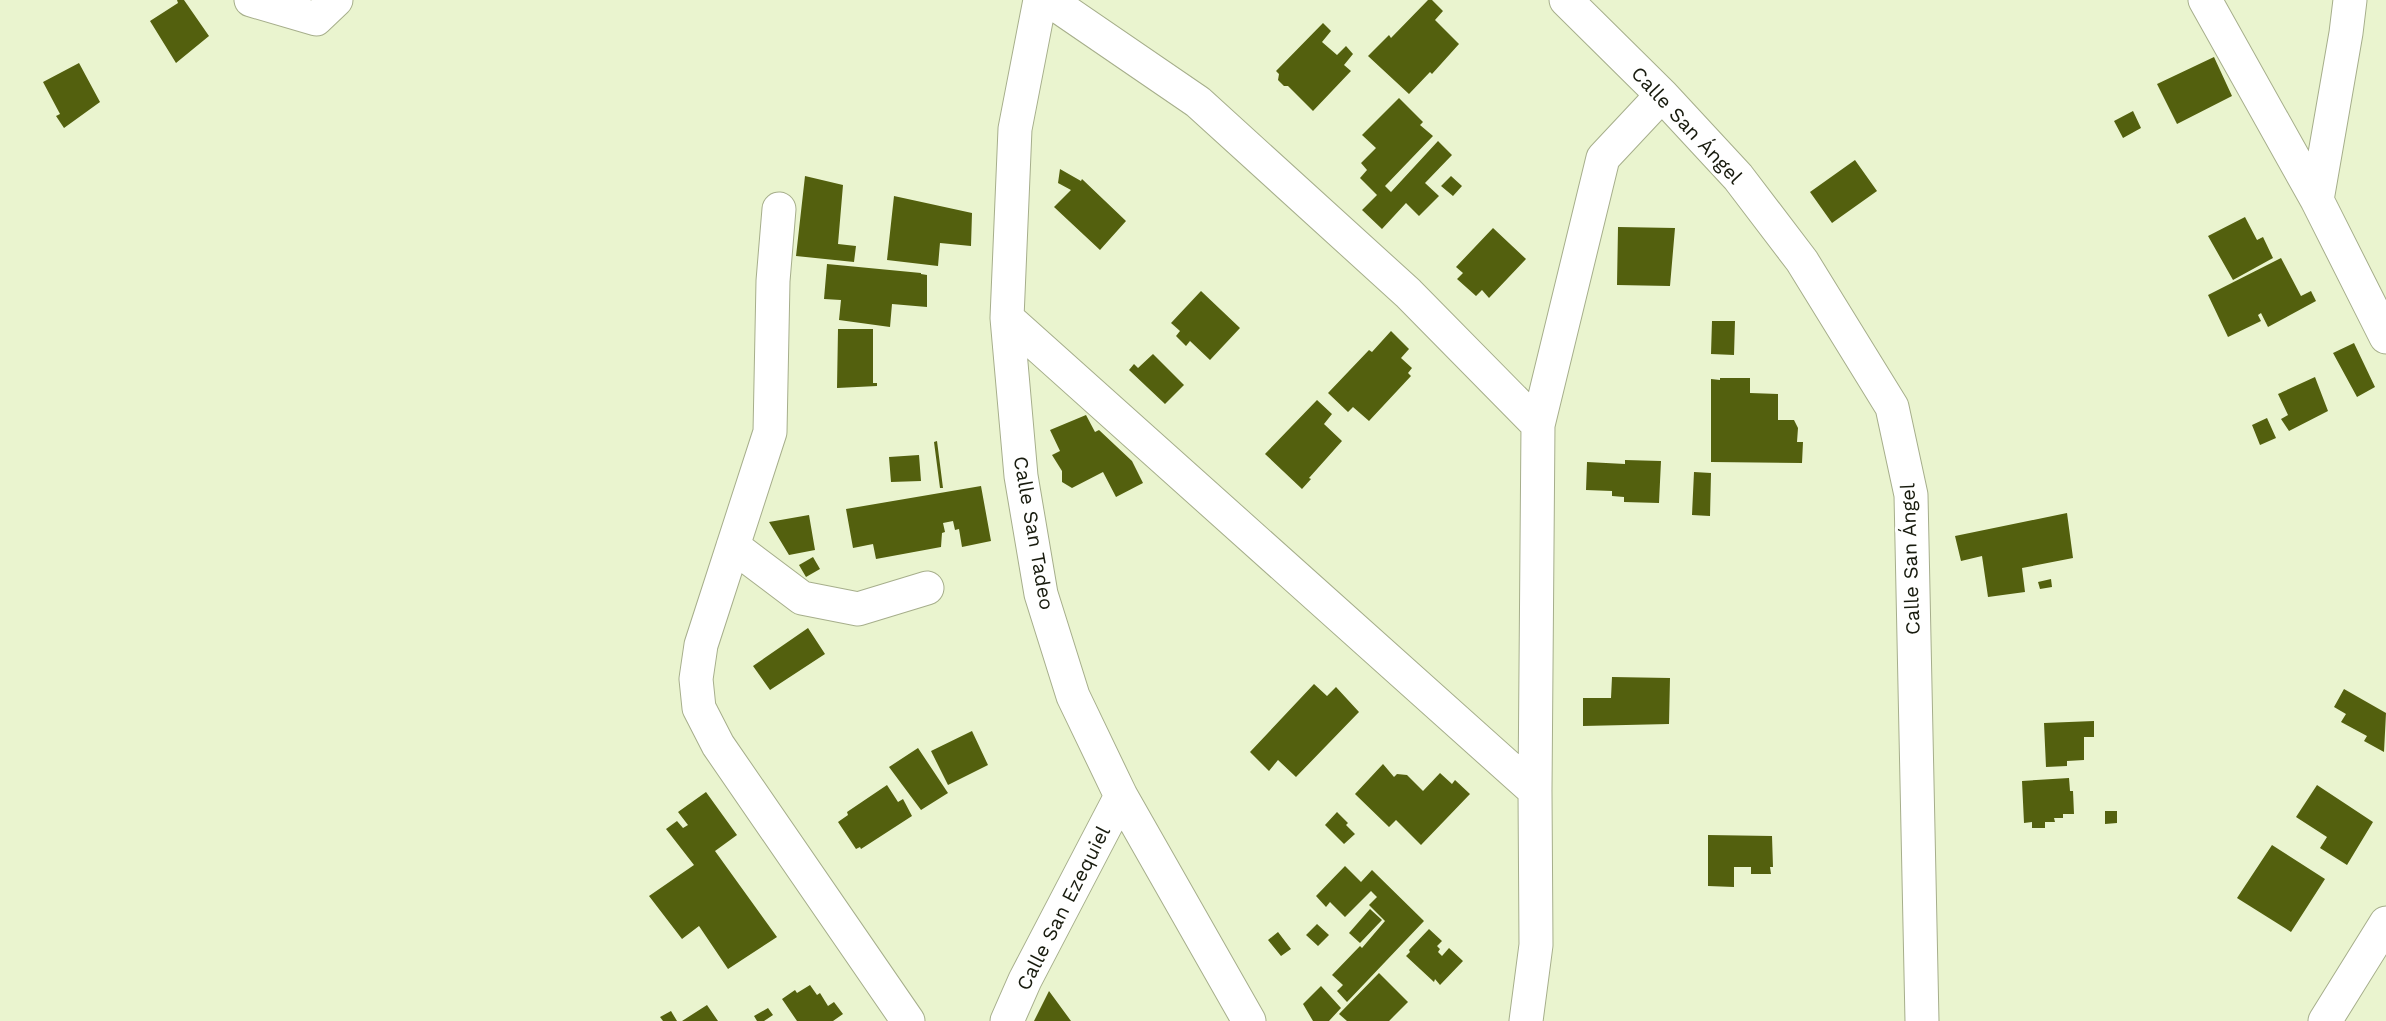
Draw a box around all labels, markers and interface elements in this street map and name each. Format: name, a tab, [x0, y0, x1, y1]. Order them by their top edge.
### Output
street label: Calle San Ángel	[1626, 61, 1748, 189]
street label: Calle San Tadeo	[1009, 454, 1059, 612]
street label: Calle San Ángel	[1895, 483, 1925, 635]
street label: Calle San Ezequiel	[1011, 822, 1115, 994]

